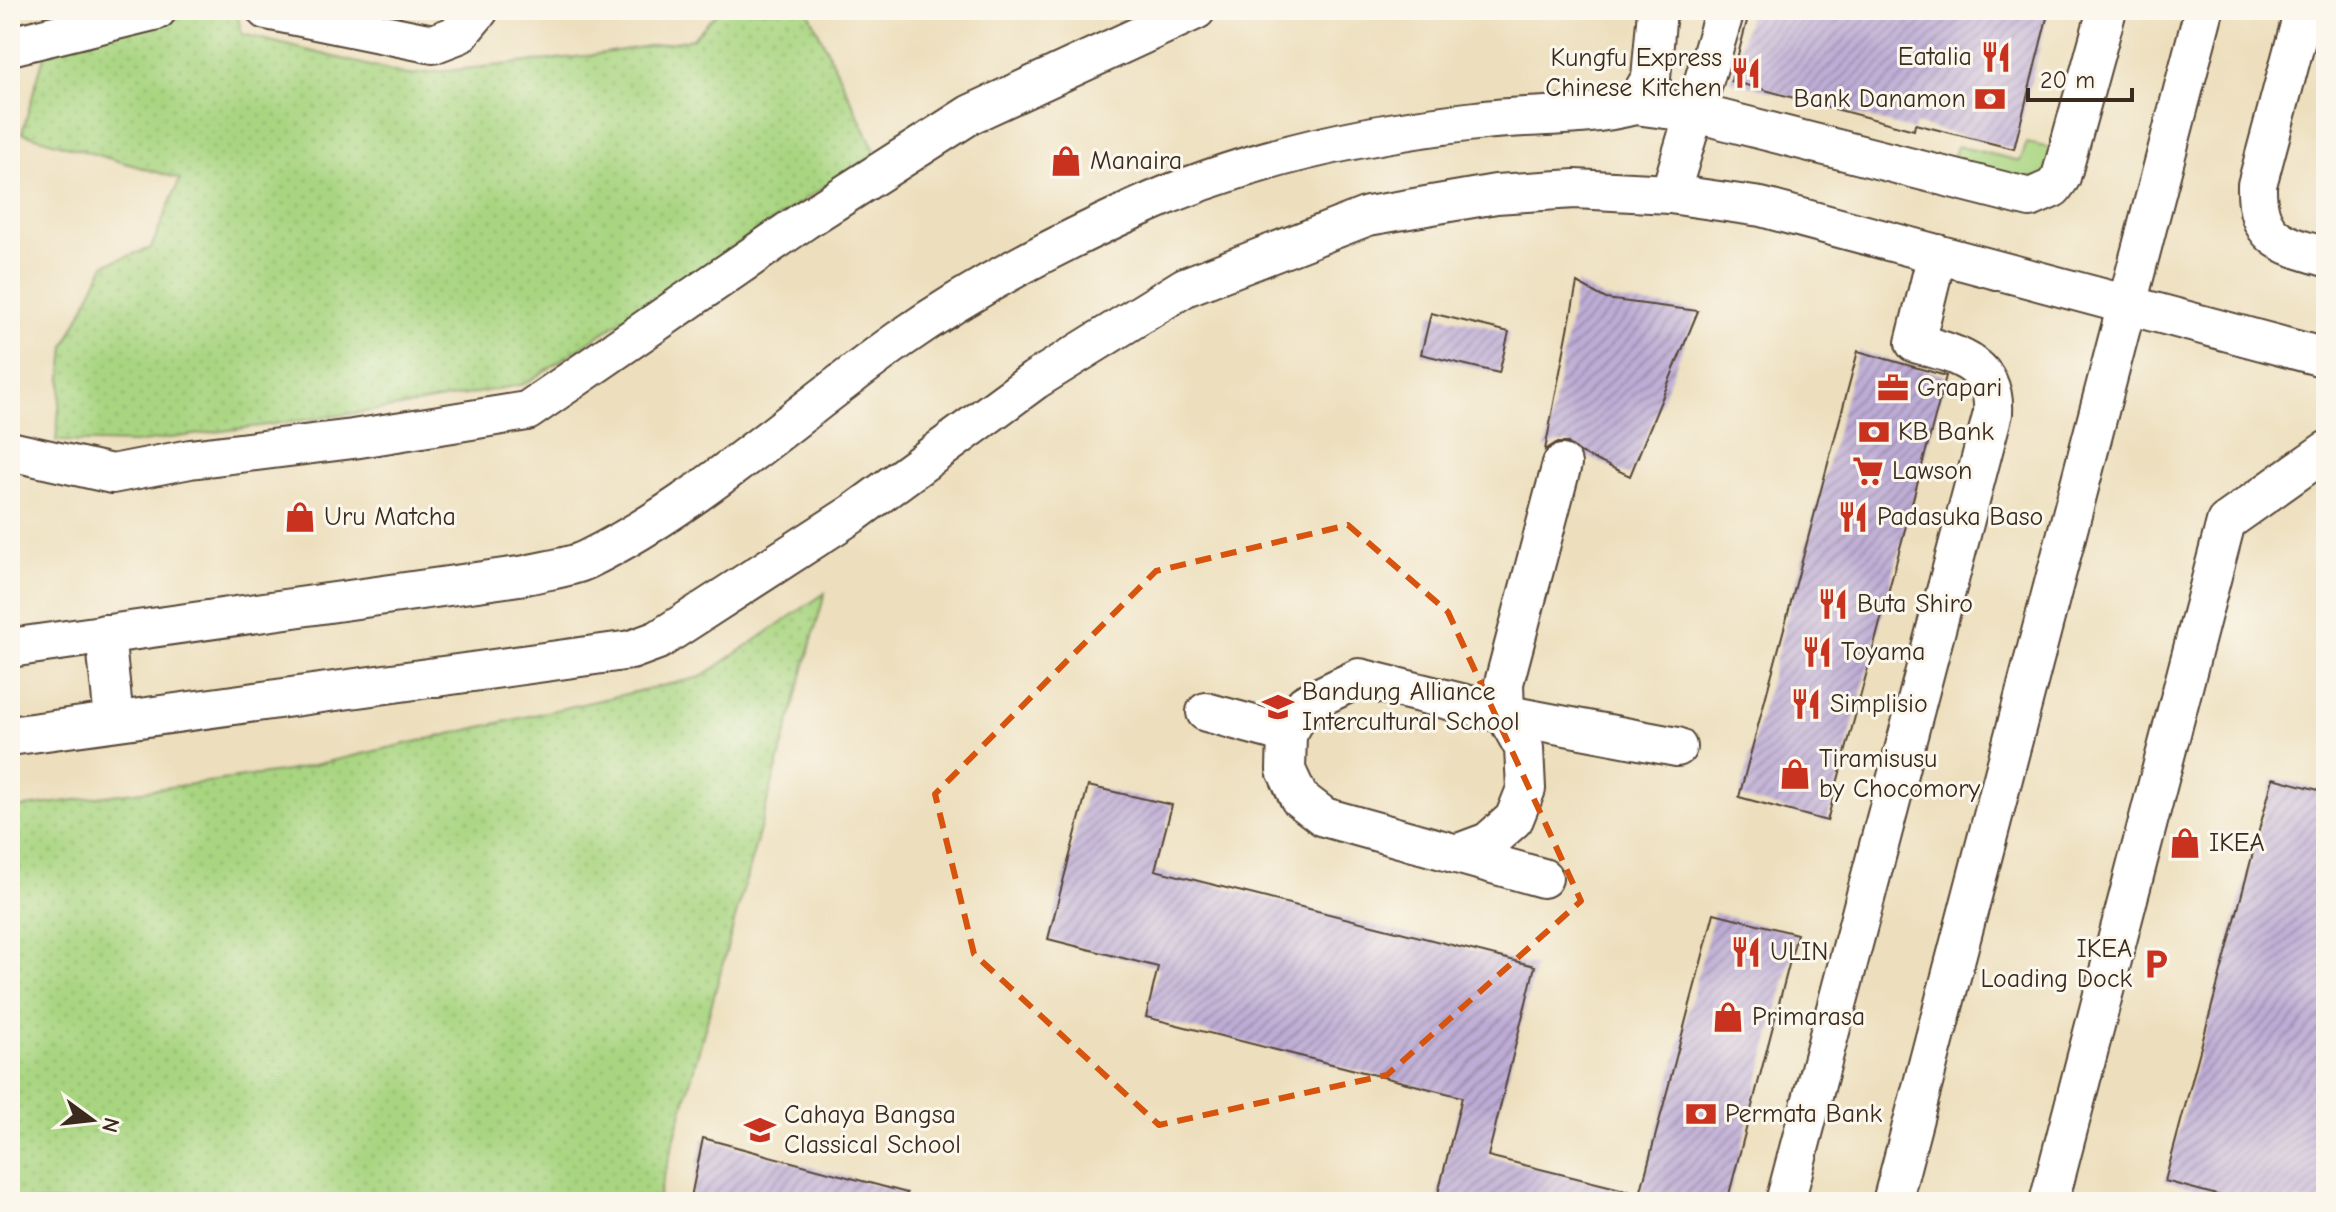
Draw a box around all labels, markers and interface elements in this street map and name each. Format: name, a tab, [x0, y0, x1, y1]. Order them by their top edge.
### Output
restaurant icon: Eatalia	[1979, 40, 2013, 74]
place label: Eatalia	[1898, 42, 1972, 72]
place label: Kungfu Express Chinese Kitchen	[1545, 43, 1722, 103]
scale bar	[2028, 52, 2132, 102]
restaurant icon: Kungfu Express Chinese Kitchen	[1729, 56, 1763, 90]
text: 20 m	[2040, 66, 2095, 94]
bank icon: Bank Danamon	[1973, 82, 2007, 116]
place label: Bank Danamon	[1794, 84, 1966, 114]
shop icon: Manaira	[1049, 144, 1083, 178]
place label: Manaira	[1090, 146, 1182, 176]
office icon: Grapari	[1876, 371, 1910, 405]
place label: Grapari	[1917, 373, 2002, 403]
bank icon: KB Bank	[1857, 415, 1891, 449]
place label: KB Bank	[1898, 417, 1994, 447]
supermarket icon: Lawson	[1851, 454, 1885, 488]
place label: Lawson	[1892, 456, 1972, 486]
shop icon: Uru Matcha	[283, 500, 317, 534]
restaurant icon: Padasuka Baso	[1836, 500, 1870, 534]
place label: Uru Matcha	[324, 502, 456, 532]
place label: Padasuka Baso	[1877, 502, 2043, 532]
restaurant icon: Buta Shiro	[1816, 587, 1850, 621]
place label: Buta Shiro	[1857, 589, 1973, 619]
restaurant icon: Toyama	[1800, 635, 1834, 669]
place label: Toyama	[1841, 637, 1925, 667]
place label: Bandung Alliance Intercultural School	[1302, 677, 1520, 737]
restaurant icon: Simplisio	[1789, 687, 1823, 721]
place label: Simplisio	[1830, 689, 1928, 719]
school or university icon: Bandung Alliance Intercultural School	[1261, 690, 1295, 724]
place label: Tiramisusu by Chocomory	[1819, 744, 1981, 804]
shop icon: Tiramisusu by Chocomory	[1778, 757, 1812, 791]
shop icon: IKEA	[2168, 826, 2202, 860]
place label: IKEA	[2209, 828, 2265, 858]
place label: IKEA Loading Dock	[1981, 934, 2132, 994]
restaurant icon: ULIN	[1729, 935, 1763, 969]
place label: ULIN	[1770, 937, 1828, 967]
parking icon: IKEA Loading Dock	[2139, 947, 2173, 981]
shop icon: Primarasa	[1711, 1000, 1745, 1034]
place label: Primarasa	[1752, 1002, 1865, 1032]
north arrow	[52, 1080, 132, 1160]
bank icon: Permata Bank	[1684, 1097, 1718, 1131]
place label: Permata Bank	[1725, 1099, 1882, 1129]
place label: Cahaya Bangsa Classical School	[784, 1100, 961, 1160]
school or university icon: Cahaya Bangsa Classical School	[743, 1113, 777, 1147]
text: N	[96, 1115, 125, 1135]

